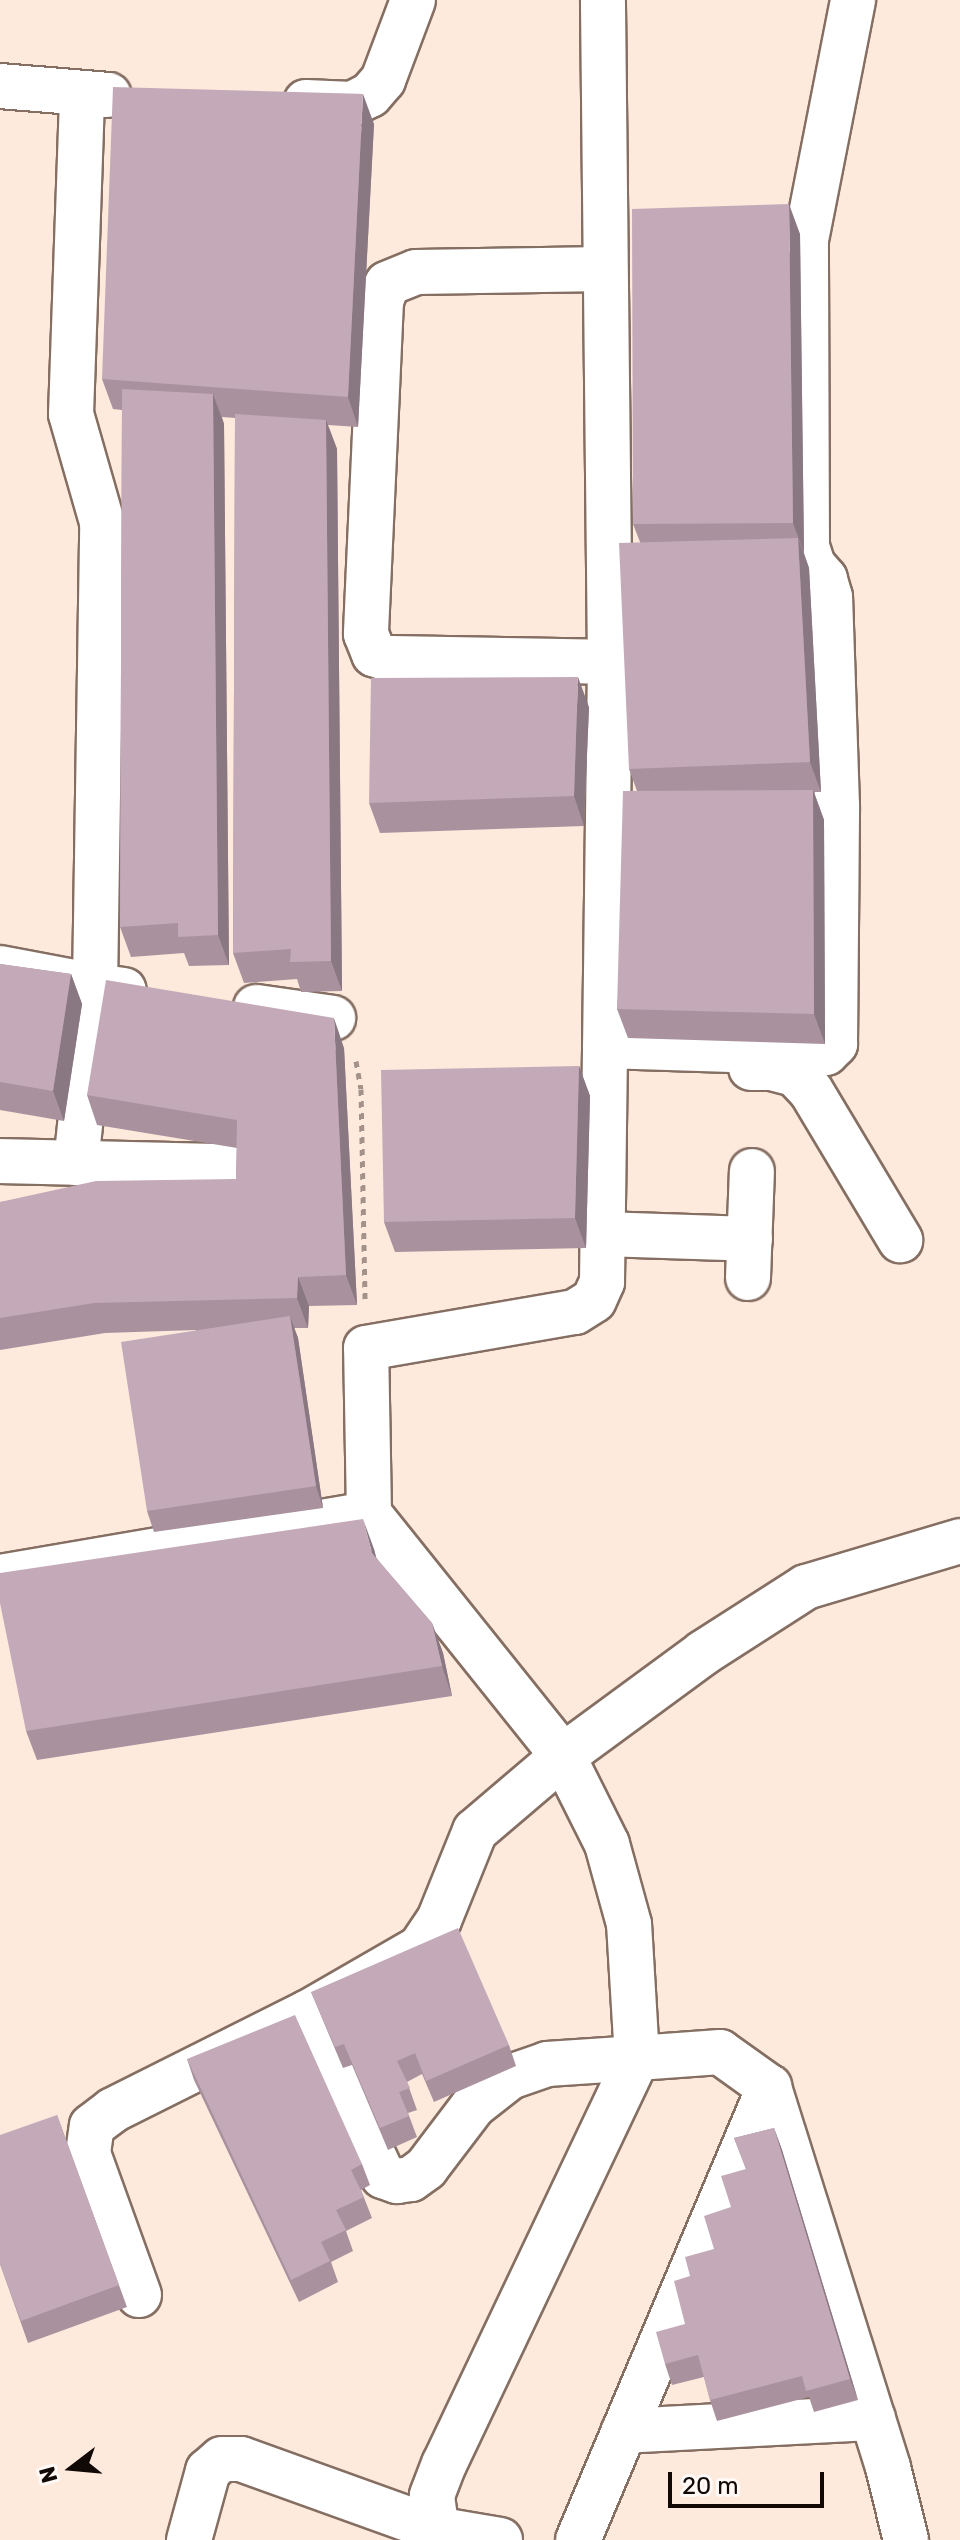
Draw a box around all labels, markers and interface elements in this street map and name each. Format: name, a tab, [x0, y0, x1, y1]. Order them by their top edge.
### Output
north arrow	[32, 2428, 112, 2508]
scale bar	[672, 2456, 828, 2506]
text: N	[33, 2463, 64, 2486]
text: 20 m	[682, 2472, 739, 2500]

